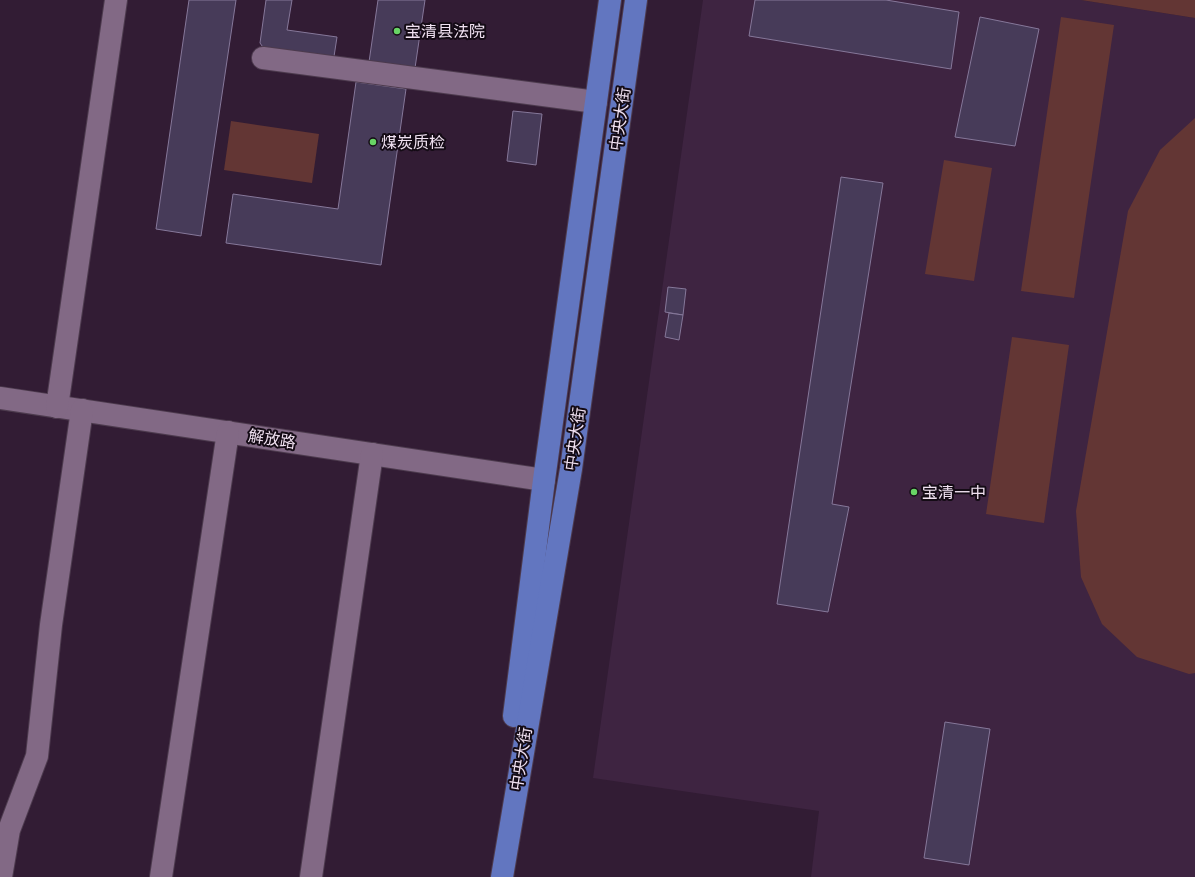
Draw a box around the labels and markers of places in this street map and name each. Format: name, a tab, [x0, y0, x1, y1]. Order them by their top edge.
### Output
place label: 宝清县法院	[405, 20, 485, 43]
marker: 宝清县法院	[392, 26, 402, 36]
place label: 煤炭质检	[381, 131, 445, 154]
marker: 煤炭质检	[368, 137, 378, 147]
place label: 宝清一中	[922, 481, 986, 504]
marker: 宝清一中	[909, 487, 919, 497]

